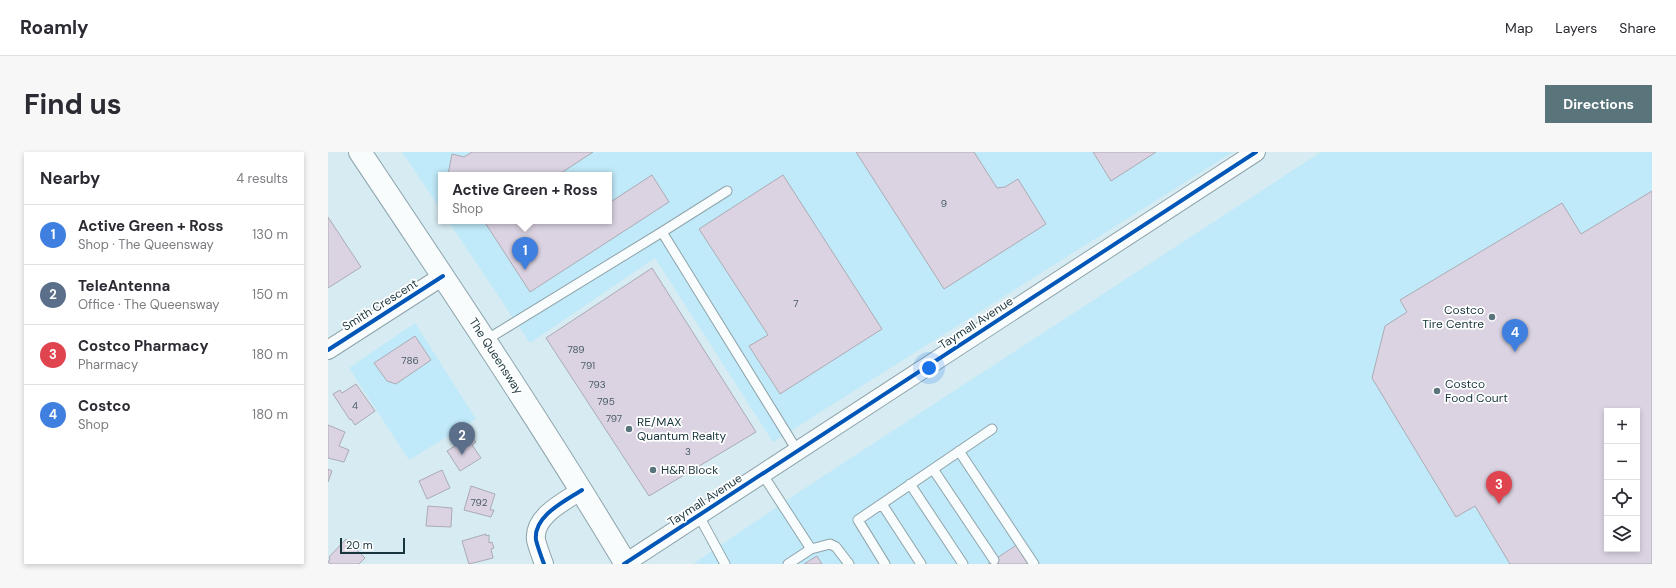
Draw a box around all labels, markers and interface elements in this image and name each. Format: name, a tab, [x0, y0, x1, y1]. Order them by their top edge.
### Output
text: Roamly	[20, 15, 89, 40]
text: Map	[1505, 19, 1533, 37]
text: Layers	[1555, 19, 1597, 37]
text: Share	[1619, 19, 1656, 37]
button: Directions	[1545, 85, 1652, 123]
text: Find us	[24, 86, 122, 123]
text: Nearby	[40, 167, 100, 189]
text: 4 results	[236, 170, 288, 187]
popup	[438, 172, 612, 224]
text: Active Green + Ross	[452, 180, 598, 200]
house number: 9	[941, 197, 947, 210]
text: Shop	[452, 200, 483, 217]
text: Active Green + Ross	[78, 216, 223, 236]
text: 1	[51, 226, 55, 243]
text: 130 m	[252, 226, 288, 243]
text: Shop · The Queensway	[78, 236, 214, 253]
pin: 1	[512, 237, 538, 270]
street label: Smith Crescent	[339, 275, 421, 335]
text: TeleAntenna	[78, 276, 170, 296]
text: 2	[49, 286, 57, 303]
text: 150 m	[252, 286, 288, 303]
street label: Taymall Avenue	[936, 293, 1016, 353]
text: Office · The Queensway	[78, 296, 220, 313]
house number: 7	[793, 297, 799, 310]
place label: Costco Tire Centre	[1422, 302, 1484, 332]
marker: Costco Tire Centre	[1487, 312, 1497, 322]
street label: The Queensway	[465, 315, 527, 398]
pin: 4	[1502, 319, 1528, 352]
text: Costco Pharmacy	[78, 336, 209, 356]
house number: 789	[567, 343, 585, 356]
text: 3	[49, 346, 57, 363]
text: 180 m	[252, 346, 288, 363]
house number: 786	[401, 354, 419, 367]
text: Pharmacy	[78, 356, 138, 373]
your location	[919, 358, 939, 378]
house number: 791	[581, 359, 595, 372]
place label: Costco Food Court	[1445, 376, 1508, 406]
house number: 793	[588, 378, 606, 391]
marker: Costco Food Court	[1432, 386, 1442, 396]
house number: 795	[597, 395, 615, 408]
text: Costco	[78, 396, 131, 416]
house number: 4	[352, 399, 358, 412]
text: 4	[49, 406, 57, 423]
text: 180 m	[252, 406, 288, 423]
map controls	[1604, 408, 1640, 552]
button: +	[1604, 408, 1640, 444]
house number: 797	[606, 412, 622, 425]
place label: RE/MAX Quantum Realty	[637, 414, 727, 444]
text: Shop	[78, 416, 109, 433]
pin: 2	[449, 422, 475, 455]
marker: RE/MAX Quantum Realty	[624, 424, 634, 434]
button: −	[1604, 444, 1640, 480]
house number: 3	[685, 445, 691, 458]
place label: H&R Block	[661, 462, 718, 478]
marker: H&R Block	[648, 465, 658, 475]
street label: Taymall Avenue	[665, 470, 745, 530]
pin: 3	[1486, 471, 1512, 504]
button: locate	[1604, 480, 1640, 516]
house number: 792	[471, 496, 488, 509]
button: layers	[1604, 516, 1640, 552]
scale bar	[340, 536, 405, 555]
text: 20 m	[346, 538, 372, 552]

